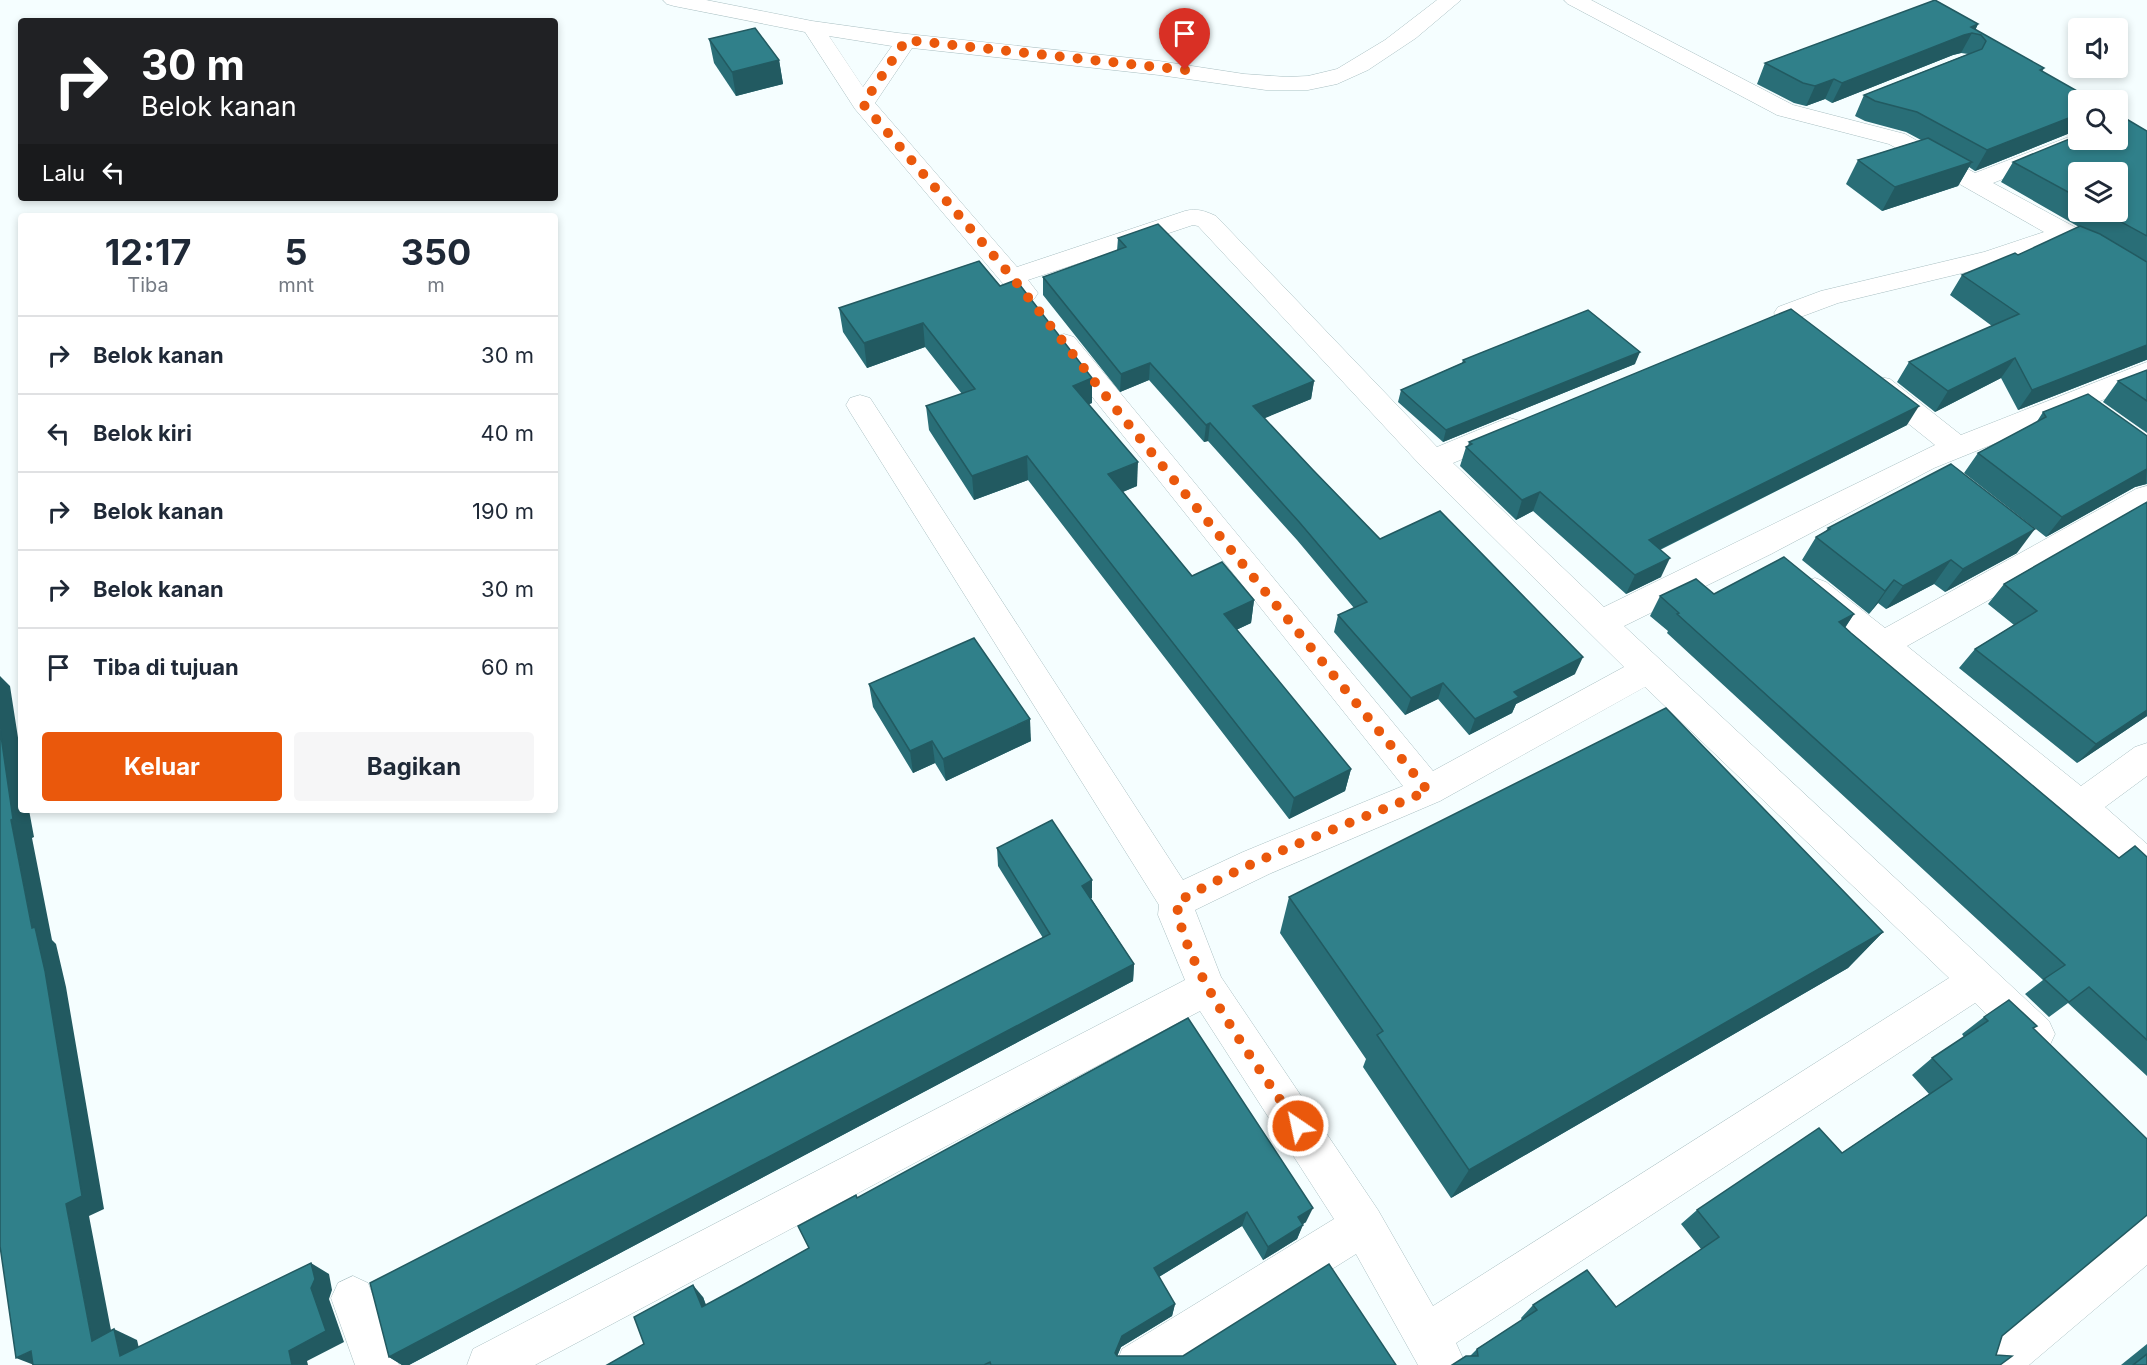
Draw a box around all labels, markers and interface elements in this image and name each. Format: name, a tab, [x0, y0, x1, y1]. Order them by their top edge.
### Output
pin	[1159, 8, 1210, 70]
icon: arrive	[1168, 17, 1201, 50]
map controls	[2068, 18, 2128, 222]
button: sound	[2068, 18, 2128, 78]
text: 30 m	[141, 39, 245, 90]
icon: right	[42, 42, 120, 120]
text: Belok kanan	[141, 90, 297, 123]
button: search	[2068, 90, 2128, 150]
icon: left	[97, 156, 130, 189]
text: Lalu	[42, 160, 85, 186]
button: layers	[2068, 162, 2128, 222]
text: 12:17	[105, 230, 191, 274]
text: 5	[285, 230, 308, 274]
text: 350	[401, 230, 471, 274]
text: Tiba	[127, 273, 169, 297]
text: mnt	[278, 273, 314, 297]
text: m	[427, 273, 445, 297]
icon: right	[42, 339, 75, 372]
text: Belok kanan	[93, 342, 224, 368]
text: 30 m	[481, 342, 534, 368]
icon: left	[42, 417, 75, 450]
text: Belok kiri	[93, 420, 192, 446]
text: 40 m	[480, 420, 534, 446]
icon: right	[42, 495, 75, 528]
text: Belok kanan	[93, 498, 224, 524]
text: 190 m	[472, 498, 534, 524]
icon: right	[42, 573, 75, 606]
text: Belok kanan	[93, 576, 224, 602]
text: 30 m	[481, 576, 534, 602]
icon: arrive	[42, 651, 75, 684]
text: Tiba di tujuan	[93, 654, 239, 680]
text: 60 m	[481, 654, 534, 680]
button: Keluar	[42, 732, 282, 801]
button: Bagikan	[294, 732, 534, 801]
position arrow	[1266, 1094, 1330, 1158]

